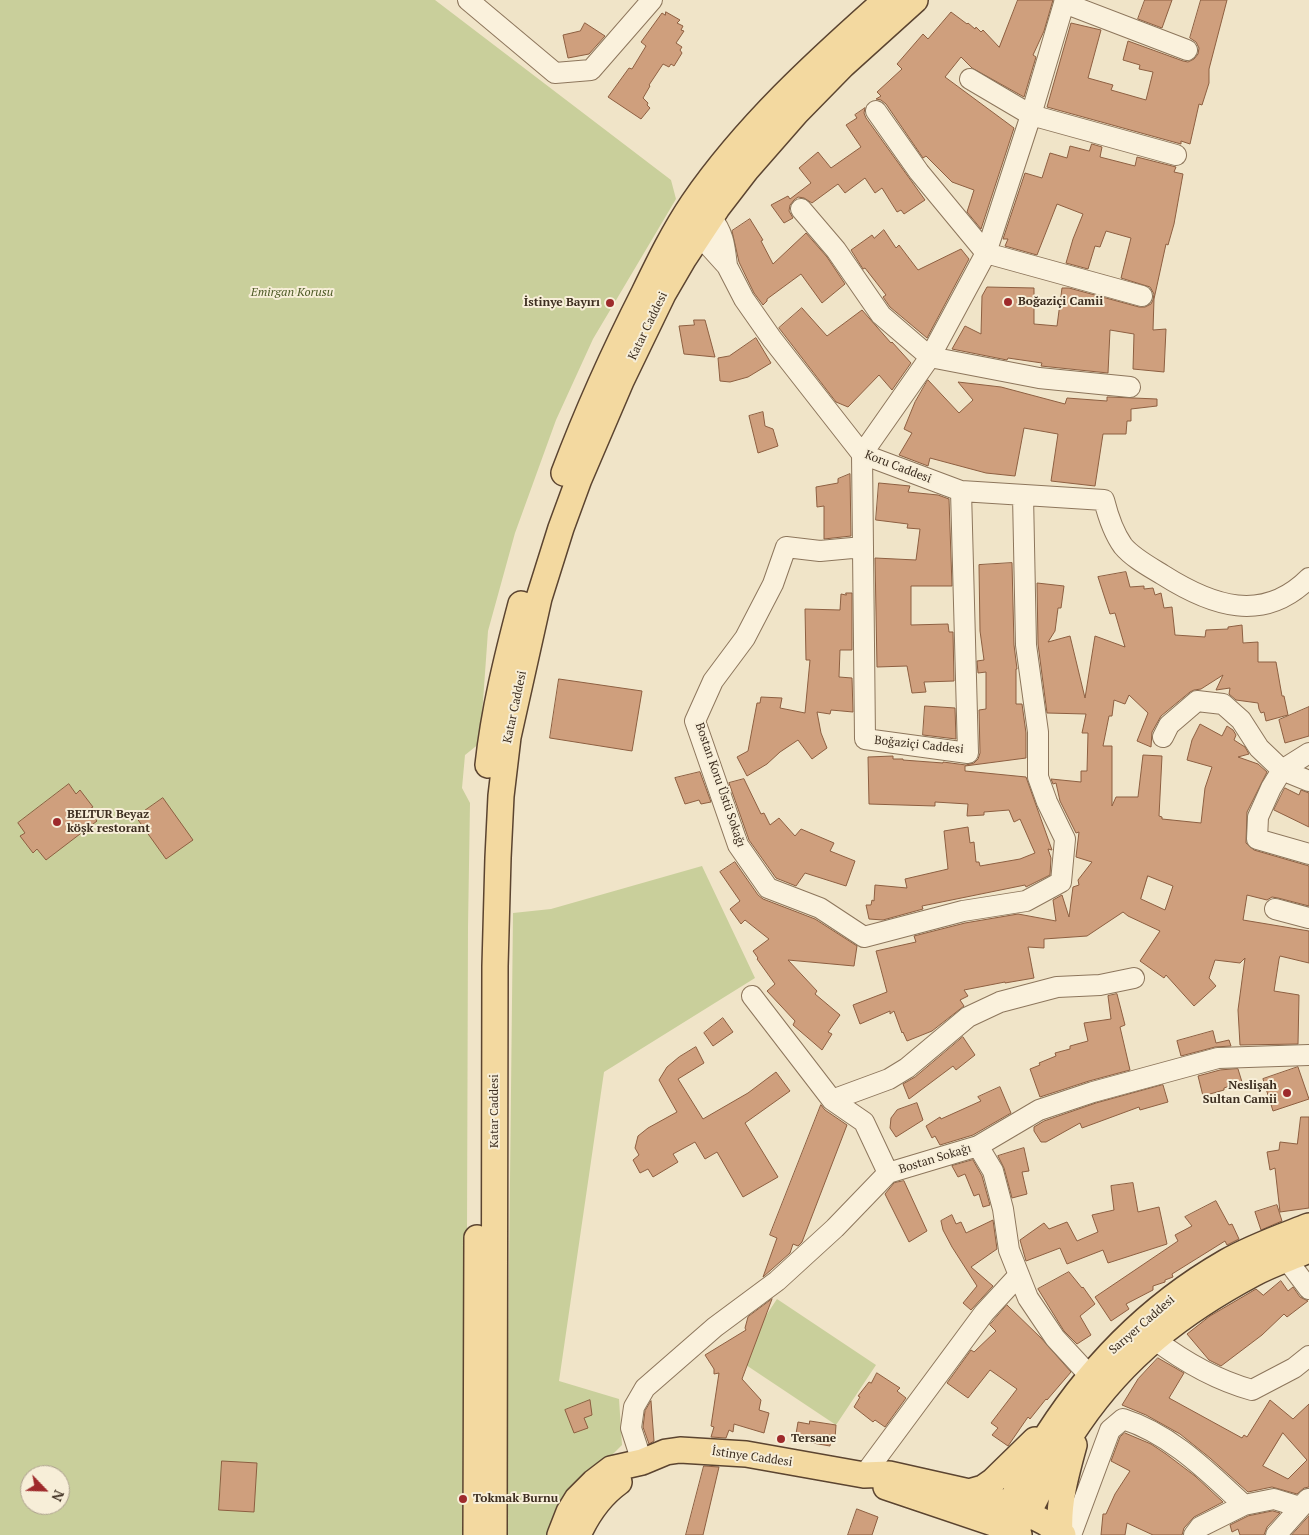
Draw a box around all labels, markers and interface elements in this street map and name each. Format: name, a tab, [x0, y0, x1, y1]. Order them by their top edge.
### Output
park label: Emirgan Korusu	[251, 286, 333, 300]
street label: Katar Caddesi	[625, 290, 671, 362]
place label: Boğaziçi Camii	[1018, 295, 1103, 309]
place label: İstinye Bayırı	[524, 296, 600, 310]
marker: Boğaziçi Camii	[1002, 296, 1014, 308]
marker: İstinye Bayırı	[604, 297, 616, 309]
street label: Koru Caddesi	[863, 448, 933, 486]
street label: Katar Caddesi	[500, 669, 530, 745]
street label: Bostan Koru Üstü Sokağı	[692, 721, 748, 849]
street label: Boğaziçi Caddesi	[874, 733, 964, 757]
place label: BELTUR Beyaz köşk restorant	[67, 808, 150, 836]
marker: BELTUR Beyaz köşk restorant	[51, 816, 63, 828]
street label: Katar Caddesi	[488, 1074, 502, 1148]
place label: Neslişah Sultan Camii	[1203, 1079, 1277, 1107]
marker: Neslişah Sultan Camii	[1281, 1087, 1293, 1099]
street label: Bostan Sokağı	[897, 1141, 973, 1177]
street label: Sarıyer Caddesi	[1106, 1293, 1178, 1357]
place label: Tersane	[791, 1432, 836, 1446]
marker: Tersane	[775, 1433, 787, 1445]
street label: İstinye Caddesi	[711, 1444, 793, 1470]
north arrow	[20, 1465, 70, 1515]
text: N	[47, 1487, 69, 1505]
place label: Tokmak Burnu	[473, 1492, 558, 1506]
marker: Tokmak Burnu	[457, 1493, 469, 1505]

